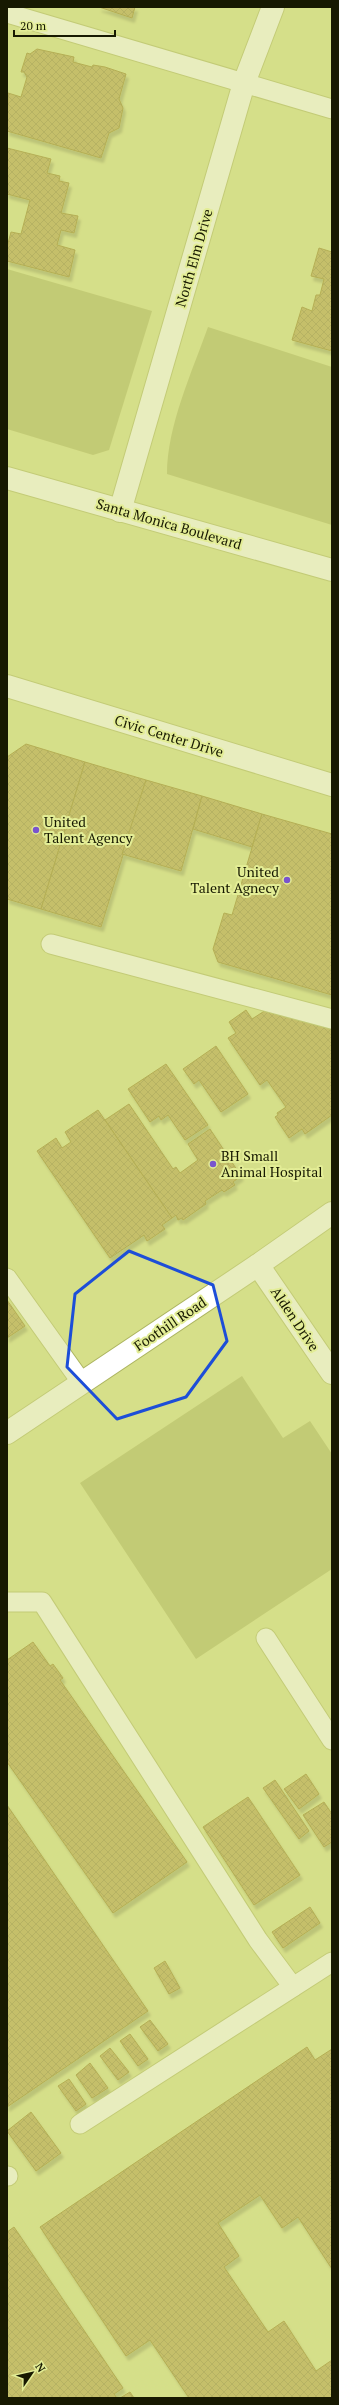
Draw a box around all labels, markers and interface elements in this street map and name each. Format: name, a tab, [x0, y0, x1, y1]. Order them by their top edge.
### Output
scale bar	[14, 12, 115, 38]
text: 20 m	[20, 18, 47, 33]
street label: North Elm Drive	[170, 206, 217, 309]
street label: Santa Monica Boulevard	[94, 494, 244, 553]
street label: Civic Center Drive	[112, 710, 226, 761]
place label: United Talent Agency	[44, 812, 134, 847]
marker: United Talent Agency	[31, 825, 41, 835]
place label: United Talent Agnecy	[190, 862, 280, 897]
marker: United Talent Agnecy	[282, 875, 292, 885]
place label: BH Small Animal Hospital	[221, 1146, 322, 1181]
marker: BH Small Animal Hospital	[208, 1159, 218, 1169]
street label: Alden Drive	[267, 1283, 324, 1355]
street label: Foothill Road	[130, 1292, 210, 1355]
north arrow	[12, 2353, 52, 2393]
text: N	[32, 2360, 49, 2375]

